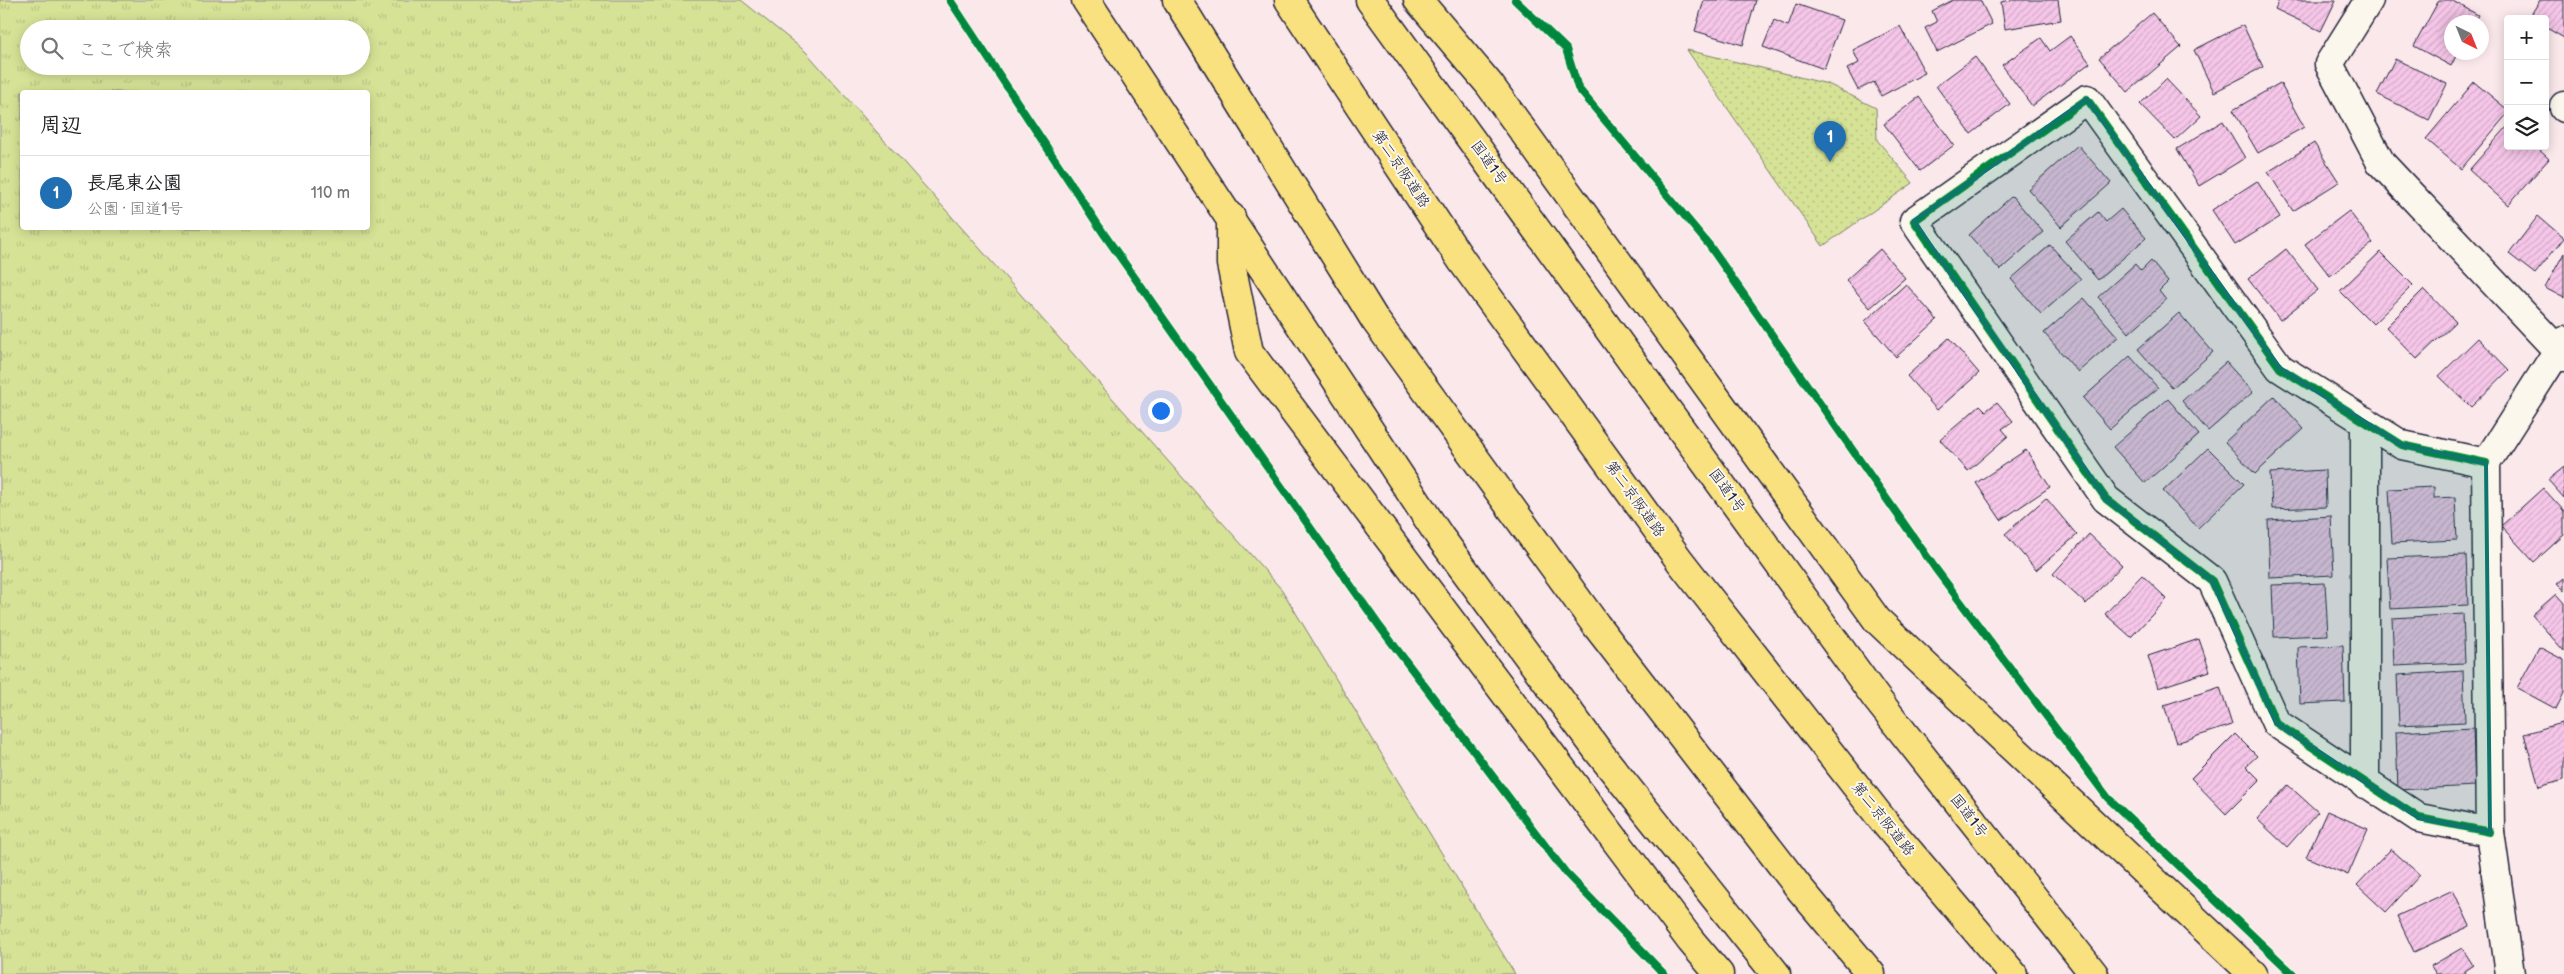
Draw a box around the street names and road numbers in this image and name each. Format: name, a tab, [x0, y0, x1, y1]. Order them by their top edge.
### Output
street label: 第二京阪道路	[1368, 126, 1434, 212]
street label: 国道1号	[1466, 137, 1512, 189]
street label: 第二京阪道路	[1601, 457, 1669, 541]
street label: 国道1号	[1704, 465, 1750, 517]
street label: 第二京阪道路	[1847, 778, 1919, 860]
street label: 国道1号	[1946, 790, 1992, 842]

